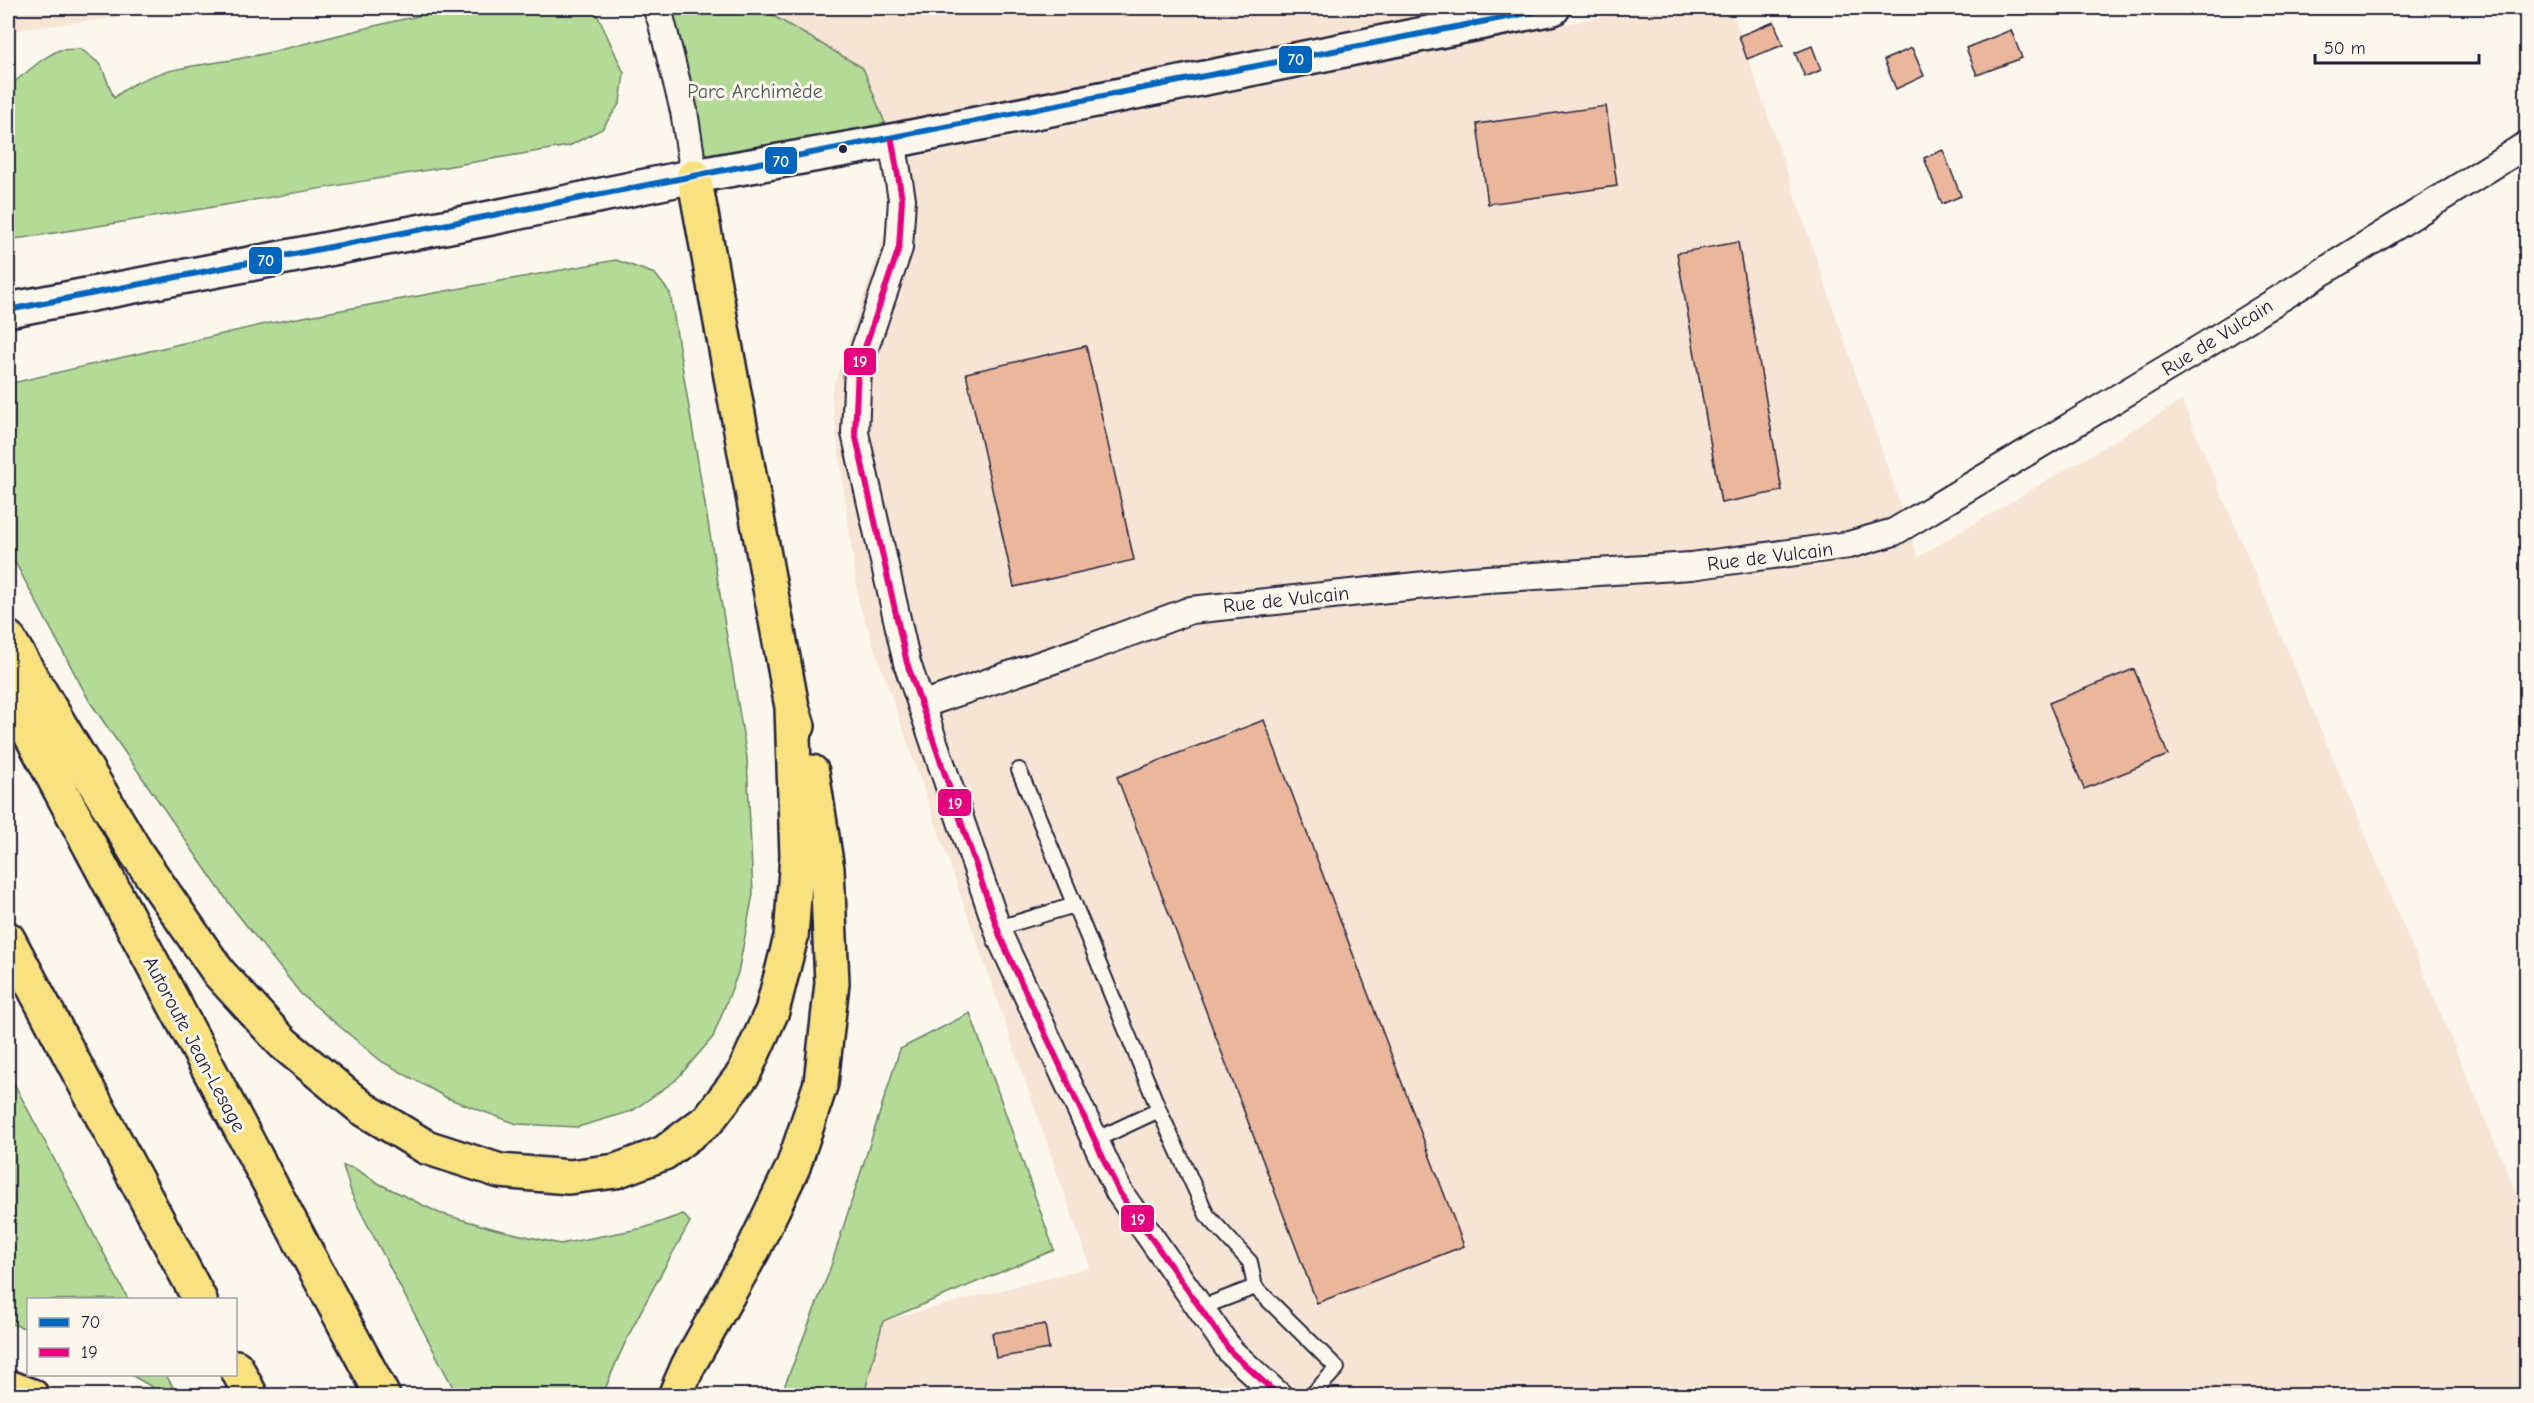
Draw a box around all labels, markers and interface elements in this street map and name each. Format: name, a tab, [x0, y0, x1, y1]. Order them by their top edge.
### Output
scale bar	[2315, 27, 2478, 65]
text: 50 m	[2324, 38, 2366, 59]
line badge: 70	[1278, 45, 1313, 74]
text: 70	[1288, 51, 1304, 69]
park label: Parc Archimède	[687, 80, 823, 103]
unlabelled marker	[837, 143, 849, 155]
line badge: 70	[764, 146, 798, 175]
text: 70	[773, 153, 789, 171]
line badge: 70	[248, 246, 283, 275]
text: 70	[258, 252, 274, 270]
street label: Rue de Vulcain	[2158, 294, 2277, 381]
line badge: 19	[843, 347, 877, 376]
text: 19	[853, 353, 867, 371]
street label: Rue de Vulcain	[1706, 537, 1834, 576]
street label: Rue de Vulcain	[1222, 581, 1350, 618]
line badge: 19	[937, 788, 972, 817]
text: 19	[948, 795, 962, 813]
street label: Autoroute Jean-Lesage	[139, 953, 251, 1136]
line badge: 19	[1120, 1204, 1155, 1233]
text: 19	[1131, 1211, 1145, 1229]
legend	[27, 1298, 237, 1376]
text: 70	[81, 1312, 100, 1333]
text: 19	[81, 1342, 98, 1363]

